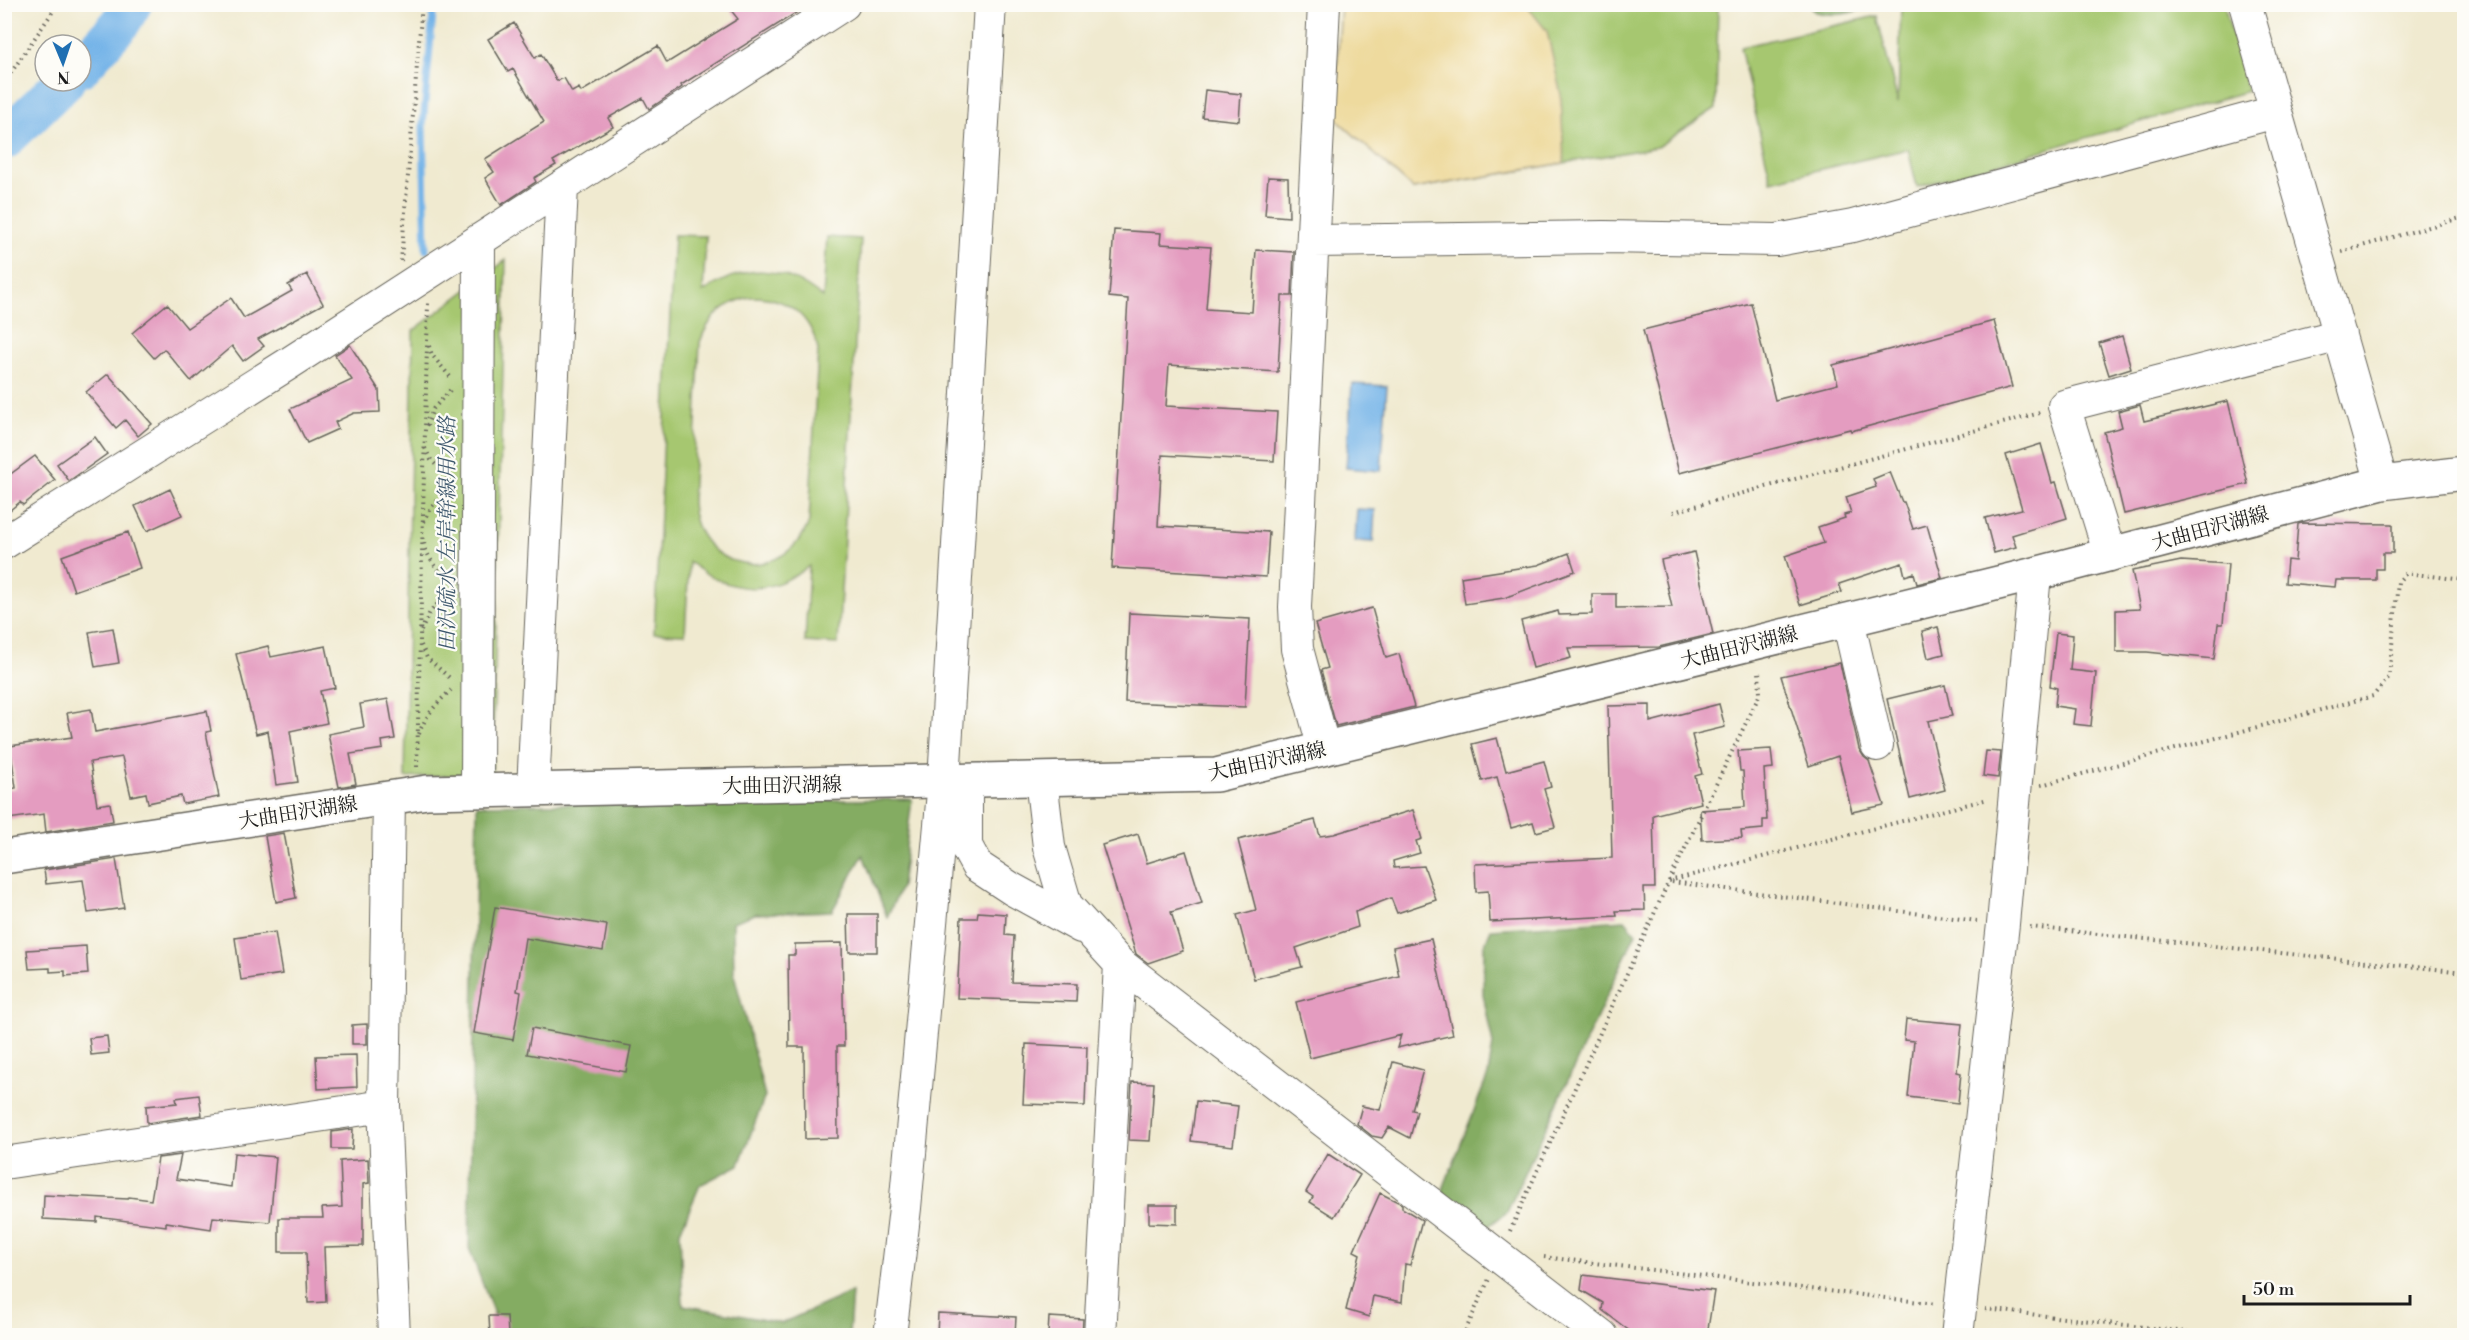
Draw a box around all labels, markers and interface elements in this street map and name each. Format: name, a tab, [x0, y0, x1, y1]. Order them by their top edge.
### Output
north arrow	[33, 33, 93, 93]
text: N	[56, 67, 70, 87]
water label: 田沢疏水 左岸幹線用水路	[435, 414, 461, 652]
street label: 大曲田沢湖線	[2149, 502, 2272, 557]
street label: 大曲田沢湖線	[1678, 622, 1801, 675]
street label: 大曲田沢湖線	[1206, 738, 1329, 787]
street label: 大曲田沢湖線	[722, 773, 842, 800]
street label: 大曲田沢湖線	[237, 792, 359, 835]
scale bar	[2244, 1268, 2410, 1306]
text: 50 m	[2253, 1278, 2295, 1301]

